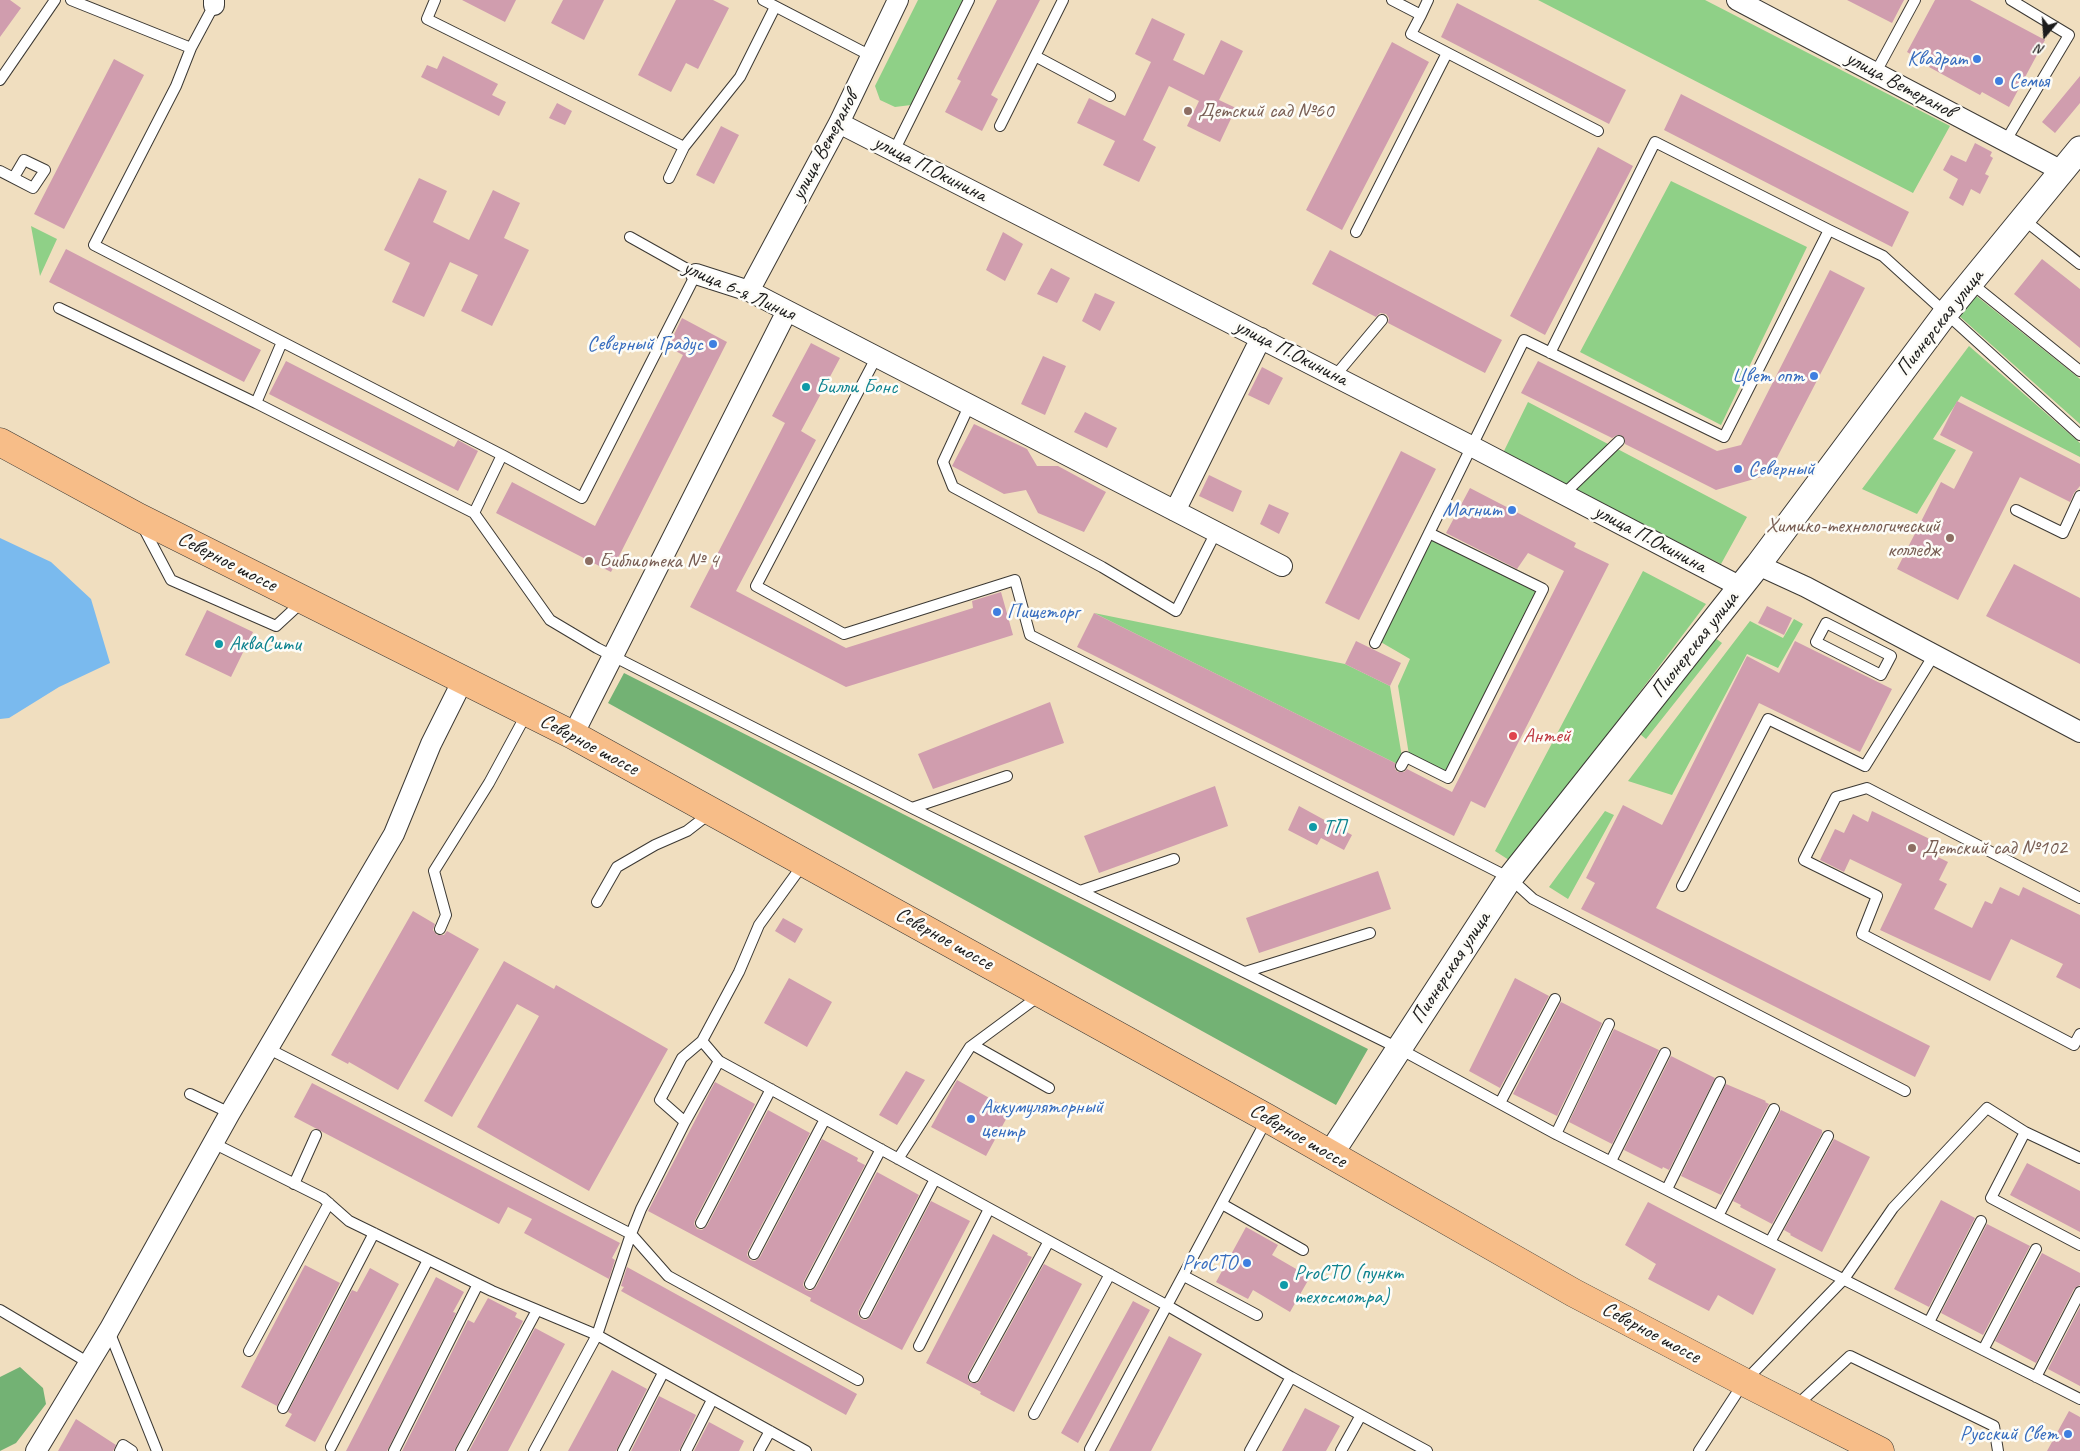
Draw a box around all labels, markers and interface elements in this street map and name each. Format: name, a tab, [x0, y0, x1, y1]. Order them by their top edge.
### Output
north arrow	[2020, 10, 2070, 60]
text: N	[2033, 40, 2047, 59]
street label: улица Ветеранов	[1841, 46, 1959, 124]
place label: Квадрат	[1907, 46, 1967, 72]
marker: Квадрат	[1971, 53, 1983, 65]
place label: Семья	[2009, 68, 2049, 94]
marker: Семья	[1993, 75, 2005, 87]
street label: улица Ветеранов	[786, 87, 864, 205]
place label: Детский сад №60	[1198, 98, 1333, 124]
marker: Детский сад №60	[1182, 105, 1194, 117]
street label: улица П.Окинина	[869, 130, 991, 208]
street label: улица 6-я Линия	[679, 255, 799, 327]
street label: Пионерская улица	[1891, 265, 1989, 381]
street label: улица П.Окинина	[1230, 314, 1352, 392]
place label: Северный Градус	[587, 331, 703, 357]
marker: Северный Градус	[707, 338, 719, 350]
place label: Цвет опт	[1732, 363, 1804, 389]
marker: Цвет опт	[1808, 370, 1820, 382]
place label: Билли Бонс	[816, 374, 897, 400]
marker: Билли Бонс	[800, 381, 812, 393]
place label: Северный	[1748, 456, 1815, 482]
marker: Северный	[1732, 463, 1744, 475]
place label: Магнит	[1442, 497, 1502, 523]
street label: улица П.Окинина	[1590, 499, 1710, 579]
marker: Магнит	[1506, 504, 1518, 516]
place label: Химико-технологический колледж	[1766, 513, 1940, 563]
street label: Северное шоссе	[173, 526, 281, 598]
marker: Химико-технологический колледж	[1944, 532, 1956, 544]
place label: Библиотека № 4	[599, 548, 719, 574]
marker: Библиотека № 4	[583, 555, 595, 567]
street label: Пионерская улица	[1646, 587, 1744, 703]
place label: Пищеторг	[1007, 599, 1079, 625]
marker: Пищеторг	[991, 606, 1003, 618]
place label: АкваСити	[229, 631, 301, 657]
marker: АкваСити	[213, 638, 225, 650]
street label: Северное шоссе	[535, 709, 643, 781]
place label: Антей	[1523, 723, 1571, 749]
marker: Антей	[1507, 730, 1519, 742]
place label: ТП	[1323, 814, 1345, 840]
marker: ТП	[1307, 821, 1319, 833]
place label: Детский сад №102	[1922, 835, 2067, 861]
marker: Детский сад №102	[1906, 842, 1918, 854]
street label: Северное шоссе	[891, 902, 997, 976]
street label: Пионерская улица	[1406, 907, 1496, 1029]
place label: Аккумуляторный центр	[981, 1094, 1103, 1144]
street label: Северное шоссе	[1245, 1098, 1351, 1174]
marker: Аккумуляторный центр	[965, 1113, 977, 1125]
place label: ProСТО	[1182, 1250, 1237, 1276]
marker: ProСТО	[1241, 1257, 1253, 1269]
place label: ProСТО (пункт техосмотра)	[1294, 1260, 1403, 1310]
marker: ProСТО (пункт техосмотра)	[1278, 1279, 1290, 1291]
street label: Северное шоссе	[1597, 1297, 1705, 1369]
place label: Русский Свет	[1960, 1421, 2058, 1447]
marker: Русский Свет	[2062, 1428, 2074, 1440]

